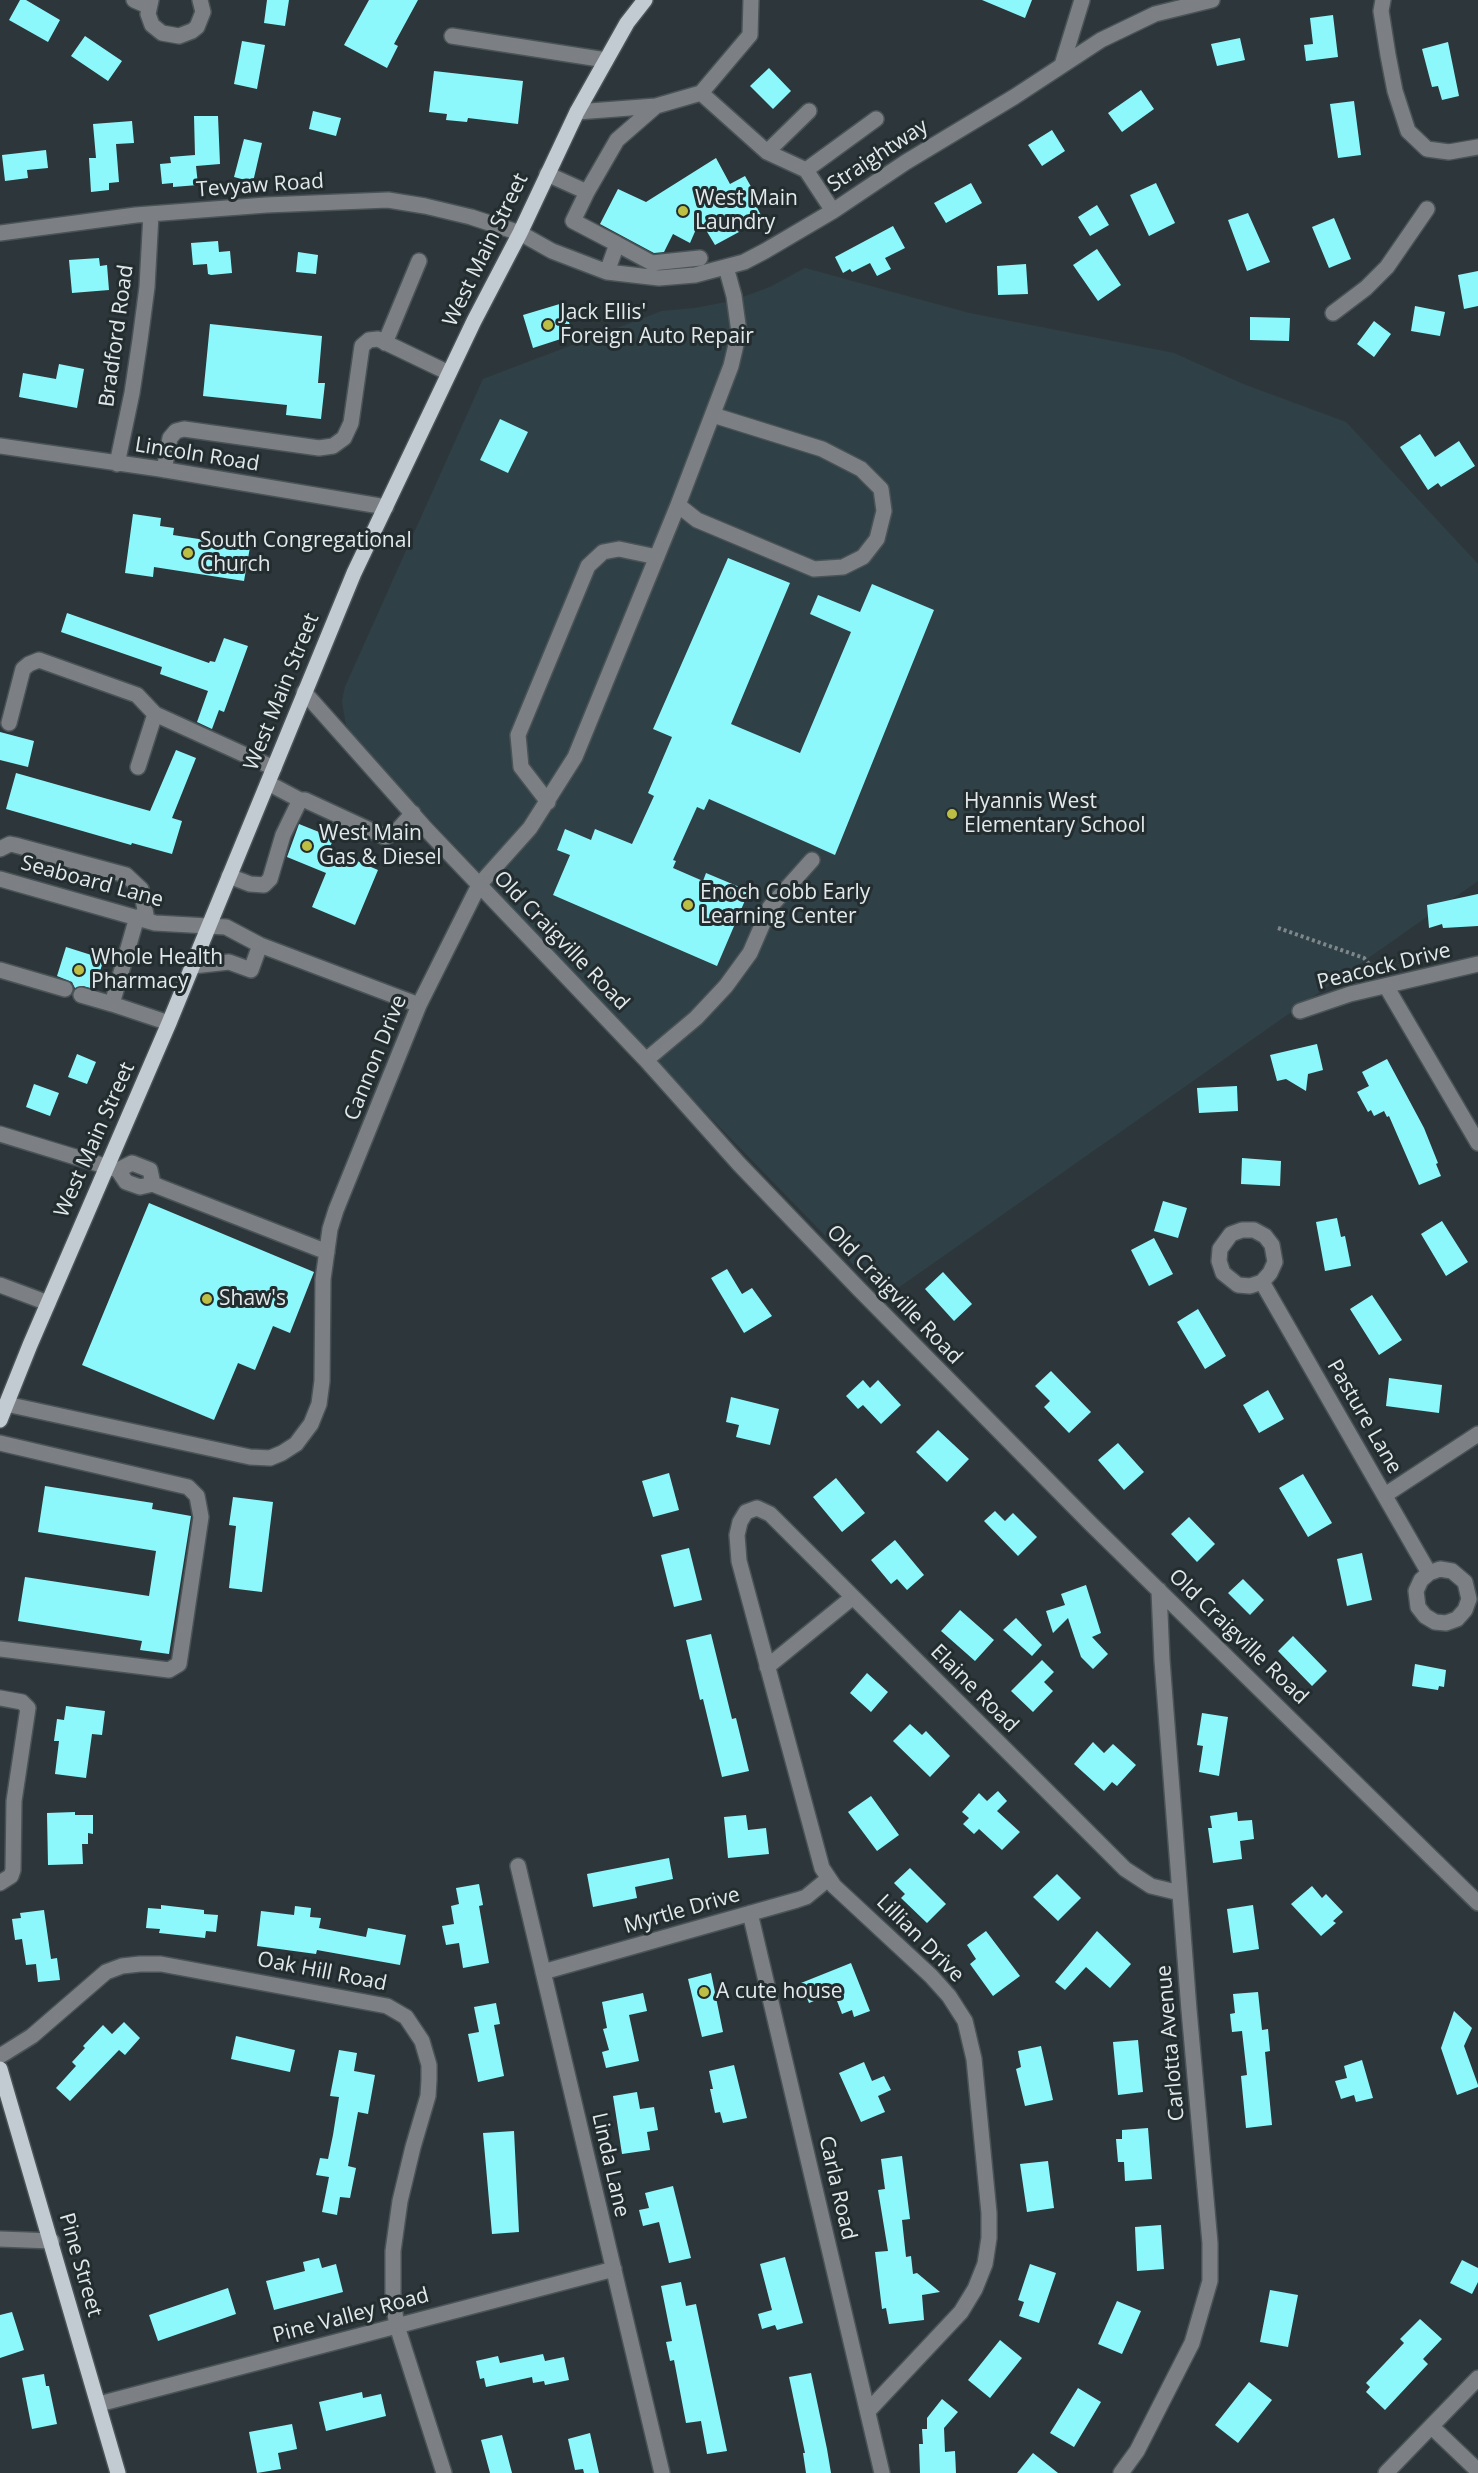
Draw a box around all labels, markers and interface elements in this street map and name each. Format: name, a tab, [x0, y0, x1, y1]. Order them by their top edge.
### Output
street label: Straightway	[823, 114, 933, 198]
street label: Tevyaw Road	[195, 169, 325, 203]
street label: West Main Street	[438, 169, 534, 331]
place label: West Main Laundry	[695, 186, 798, 236]
marker: West Main Laundry	[676, 204, 690, 218]
street label: Bradford Road	[95, 263, 139, 409]
place label: Jack Ellis' Foreign Auto Repair	[560, 300, 754, 350]
marker: Jack Ellis' Foreign Auto Repair	[541, 318, 555, 332]
street label: Lincoln Road	[133, 433, 261, 477]
place label: South Congregational Church	[200, 528, 412, 578]
marker: South Congregational Church	[181, 546, 195, 560]
street label: West Main Street	[239, 610, 325, 774]
place label: Hyannis West Elementary School	[964, 789, 1146, 839]
marker: Hyannis West Elementary School	[945, 807, 959, 821]
place label: West Main Gas & Diesel	[319, 821, 442, 871]
marker: West Main Gas & Diesel	[300, 839, 314, 853]
street label: Seaboard Lane	[18, 851, 166, 913]
street label: Old Craigville Road	[488, 866, 634, 1016]
place label: Enoch Cobb Early Learning Center	[700, 880, 870, 930]
marker: Enoch Cobb Early Learning Center	[681, 898, 695, 912]
street label: Peacock Drive	[1315, 938, 1453, 996]
place label: Whole Health Pharmacy	[91, 945, 223, 995]
marker: Whole Health Pharmacy	[72, 963, 86, 977]
street label: Cannon Drive	[339, 992, 413, 1124]
street label: West Main Street	[50, 1059, 140, 1221]
street label: Old Craigville Road	[821, 1220, 967, 1370]
place label: Shaw's	[219, 1286, 286, 1312]
marker: Shaw's	[200, 1292, 214, 1306]
street label: Pasture Lane	[1321, 1355, 1407, 1479]
street label: Old Craigville Road	[1163, 1564, 1313, 1710]
street label: Elaine Road	[925, 1640, 1023, 1738]
street label: Myrtle Drive	[621, 1882, 743, 1940]
street label: Lillian Drive	[871, 1890, 969, 1988]
street label: Oak Hill Road	[255, 1947, 389, 1997]
street label: Carlotta Avenue	[1152, 1964, 1190, 2122]
place label: A cute house	[716, 1979, 843, 2005]
marker: A cute house	[697, 1985, 711, 1999]
street label: Linda Lane	[586, 2110, 634, 2220]
street label: Carla Road	[813, 2134, 861, 2242]
street label: Pine Street	[53, 2210, 107, 2320]
street label: Pine Valley Road	[270, 2283, 432, 2349]

